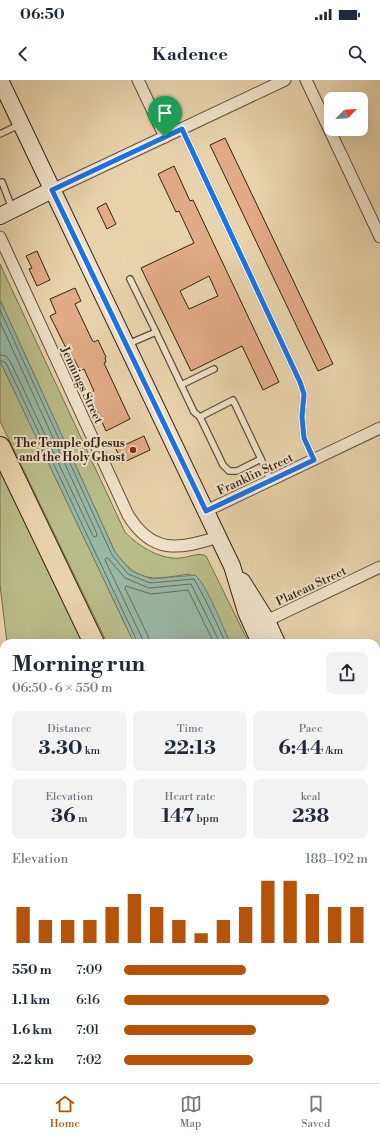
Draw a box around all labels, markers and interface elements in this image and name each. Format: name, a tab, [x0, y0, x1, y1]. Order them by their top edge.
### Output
text: 06:50	[20, 5, 65, 24]
icon: back	[12, 43, 34, 65]
text: Kadence	[152, 43, 228, 66]
icon: search	[346, 43, 368, 65]
north arrow	[324, 92, 368, 136]
map controls	[324, 92, 368, 136]
pin	[148, 96, 182, 137]
icon: arrive	[154, 102, 176, 124]
street label: Jennings Street	[57, 343, 106, 427]
place label: The Temple of Jesus and the Holy Ghost	[14, 436, 126, 465]
marker: The Temple of Jesus and the Holy Ghost	[128, 445, 138, 455]
street label: Franklin Street	[215, 450, 296, 499]
street label: Plateau Street	[274, 563, 350, 609]
text: Morning run	[12, 651, 145, 678]
button: share	[326, 652, 368, 694]
text: 06:50 · 6 × 550 m	[12, 680, 113, 696]
text: Distance	[47, 722, 92, 736]
text: Time	[177, 722, 203, 736]
text: Pace	[299, 722, 322, 736]
text: 3.30	[38, 736, 83, 761]
text: 22:13	[164, 736, 216, 761]
text: 6:44	[278, 736, 323, 761]
text: km	[83, 744, 100, 758]
text: /km	[323, 744, 343, 758]
text: Elevation	[46, 790, 93, 804]
text: Heart rate	[165, 790, 215, 804]
text: kcal	[301, 790, 321, 804]
text: 36	[51, 804, 76, 829]
text: 147	[161, 804, 194, 829]
text: 238	[292, 804, 329, 829]
text: m	[76, 812, 88, 826]
text: bpm	[194, 812, 219, 826]
text: Elevation	[12, 851, 68, 867]
text: 188–192 m	[305, 851, 368, 867]
text: 550 m	[12, 962, 51, 978]
text: 7:09	[76, 962, 102, 978]
text: 1.1 km	[12, 992, 50, 1008]
text: 6:16	[76, 992, 100, 1008]
text: 1.6 km	[12, 1022, 52, 1038]
text: 7:01	[76, 1022, 99, 1038]
text: 2.2 km	[12, 1052, 54, 1068]
text: 7:02	[76, 1052, 101, 1068]
tab: Home	[50, 1093, 80, 1131]
tab: Map	[180, 1093, 202, 1131]
tab: Saved	[301, 1093, 330, 1131]

